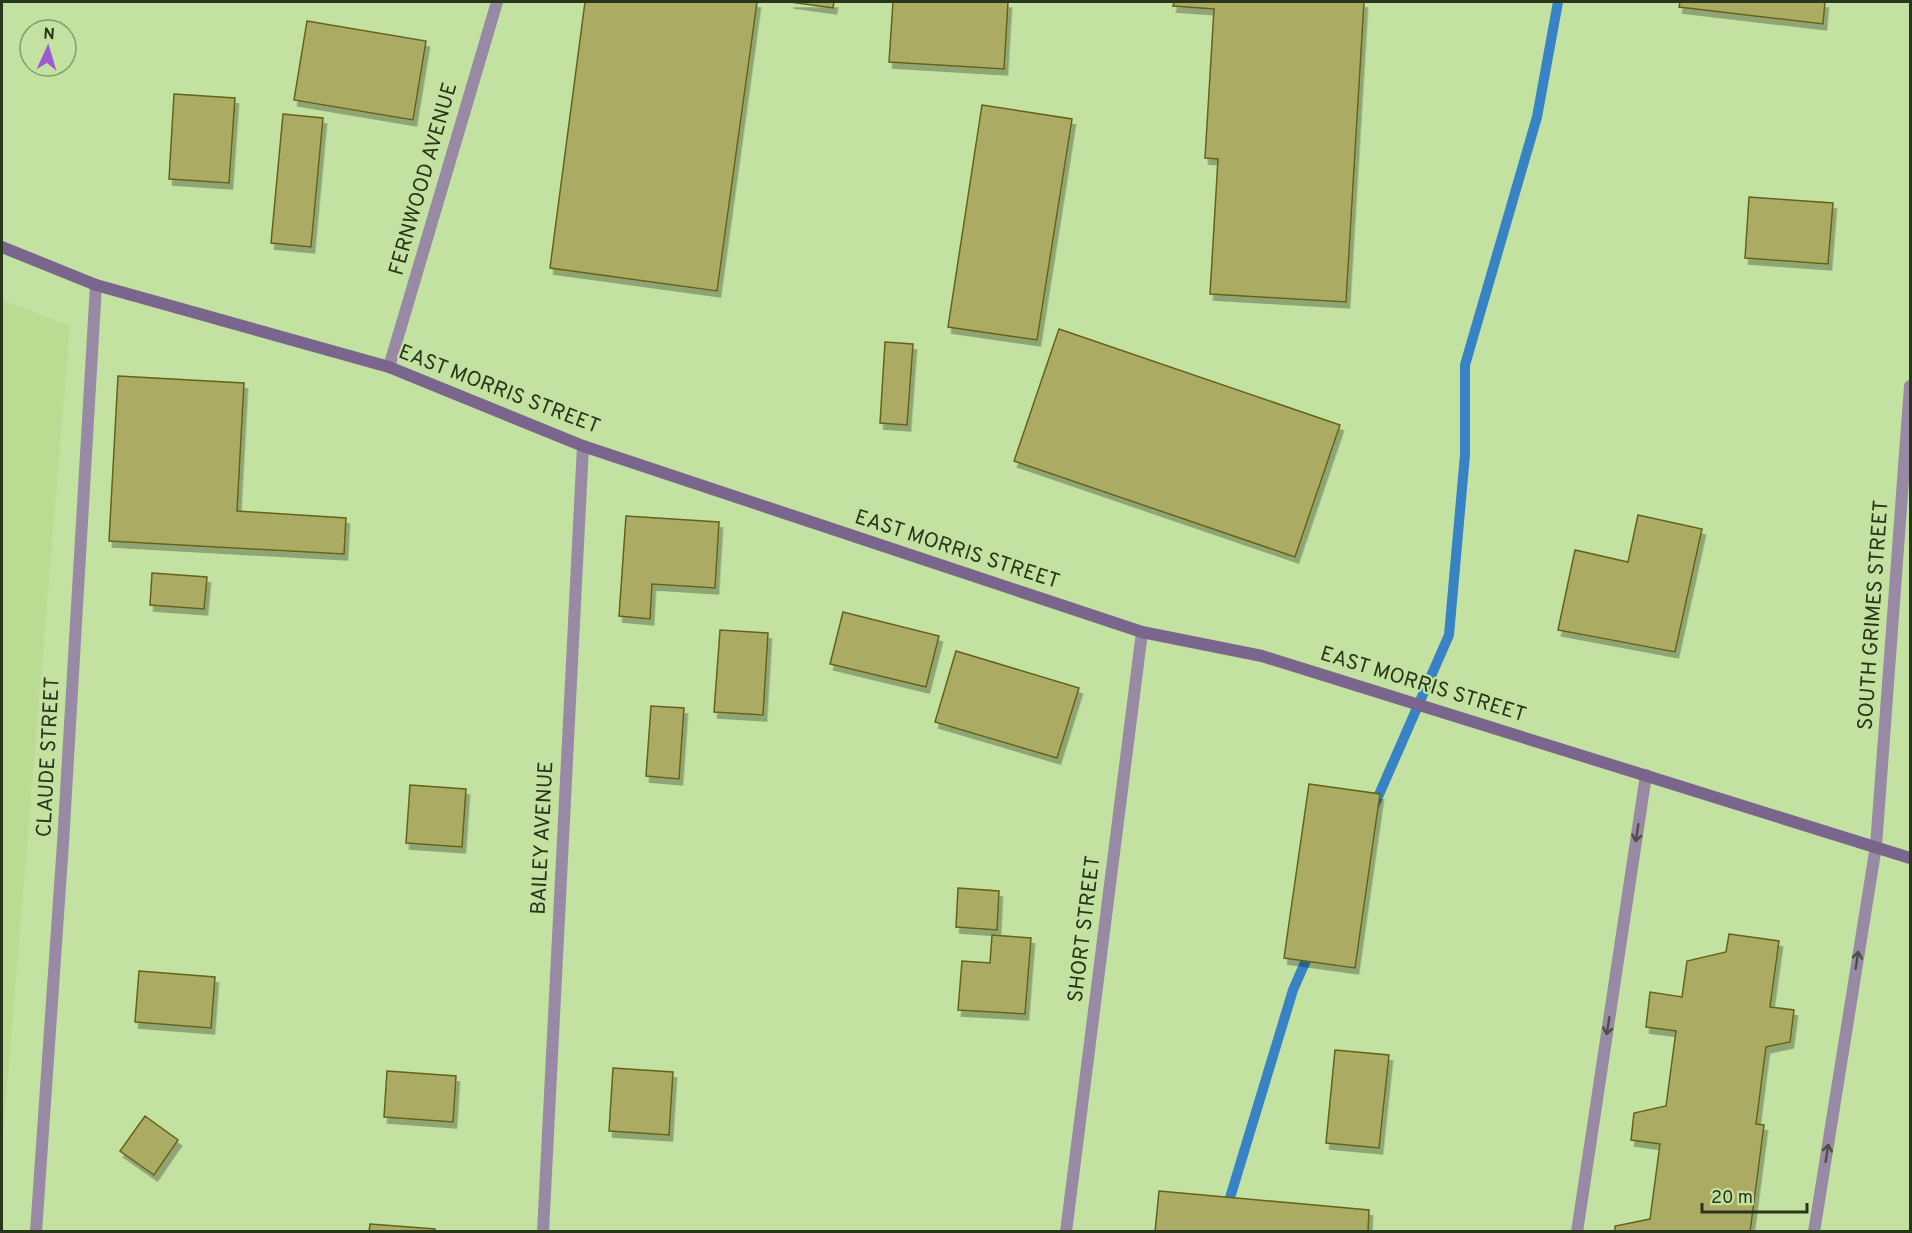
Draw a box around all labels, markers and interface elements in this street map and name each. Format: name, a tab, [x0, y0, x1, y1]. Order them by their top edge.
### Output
north arrow	[18, 18, 78, 78]
text: N	[42, 25, 55, 45]
street label: FERNWOOD AVENUE	[384, 79, 464, 279]
street label: EAST MORRIS STREET	[394, 339, 604, 441]
street label: SOUTH GRIMES STREET	[1852, 499, 1896, 731]
street label: EAST MORRIS STREET	[851, 504, 1063, 596]
street label: EAST MORRIS STREET	[1317, 641, 1529, 729]
street label: CLAUDE STREET	[31, 676, 67, 838]
street label: BAILEY AVENUE	[526, 761, 560, 915]
one-way arrow	[1632, 823, 1643, 842]
street label: SHORT STREET	[1063, 854, 1107, 1004]
one-way arrow	[1852, 951, 1863, 971]
one-way arrow	[1603, 1015, 1614, 1035]
one-way arrow	[1821, 1144, 1832, 1163]
scale bar	[1702, 1176, 1807, 1214]
text: 20 m	[1711, 1187, 1753, 1210]

